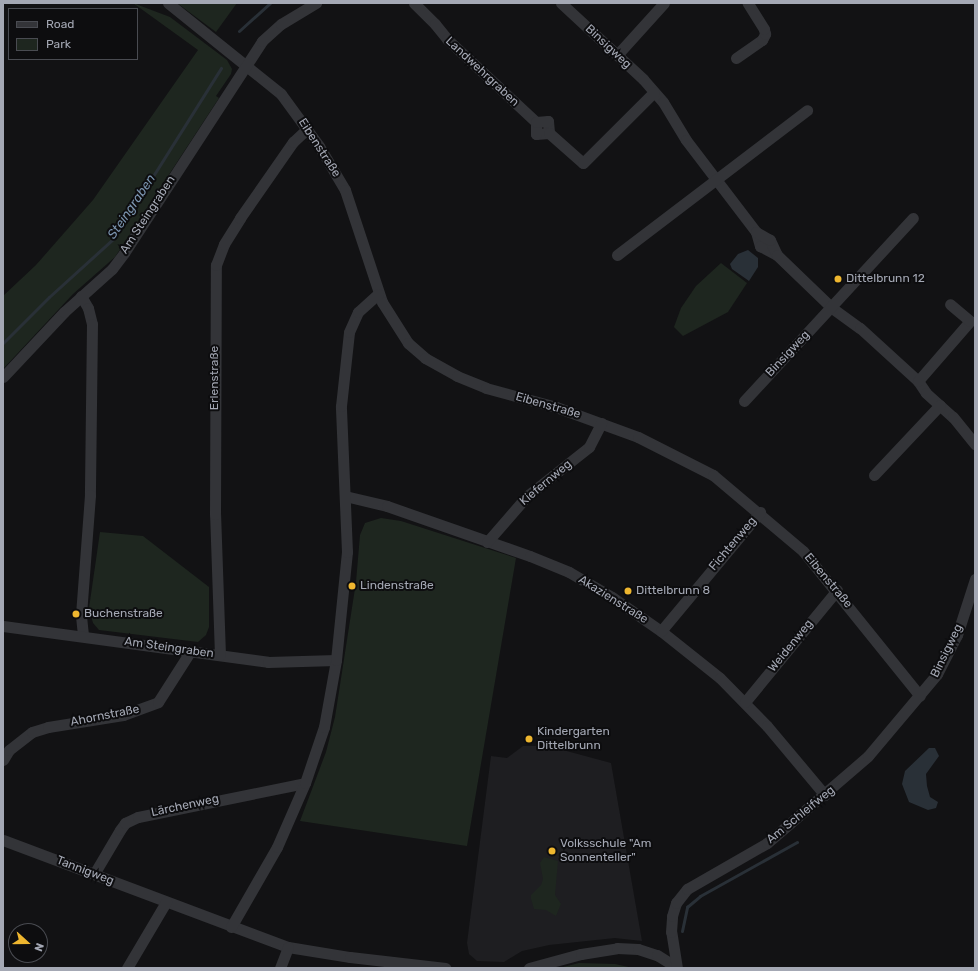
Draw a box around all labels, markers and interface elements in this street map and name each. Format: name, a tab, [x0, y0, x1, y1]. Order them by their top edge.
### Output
legend	[8, 8, 138, 60]
text: Road	[46, 17, 74, 31]
street label: Binsigweg	[582, 22, 634, 72]
street label: Landwehrgraben	[442, 34, 522, 110]
text: Park	[46, 37, 71, 51]
street label: Eibenstraße	[295, 116, 343, 180]
water label: Steingraben	[105, 172, 159, 242]
street label: Am Steingraben	[117, 173, 179, 257]
place label: Dittelbrunn 12	[846, 272, 925, 286]
marker: Dittelbrunn 12	[833, 274, 843, 284]
street label: Binsigweg	[763, 328, 813, 380]
street label: Erlenstraße	[208, 346, 222, 410]
street label: Eibenstraße	[514, 390, 582, 422]
street label: Kiefernweg	[517, 457, 575, 509]
street label: Fichtenweg	[706, 514, 760, 574]
street label: Eibenstraße	[801, 551, 855, 611]
street label: Akazienstraße	[576, 573, 650, 627]
place label: Lindenstraße	[360, 579, 434, 593]
marker: Lindenstraße	[347, 581, 357, 591]
place label: Dittelbrunn 8	[636, 584, 710, 598]
marker: Dittelbrunn 8	[623, 586, 633, 596]
place label: Buchenstraße	[84, 607, 163, 621]
marker: Buchenstraße	[71, 609, 81, 619]
street label: Weidenweg	[765, 617, 817, 675]
street label: Binsigweg	[928, 622, 966, 680]
street label: Am Steingraben	[123, 635, 215, 661]
street label: Ahornstraße	[69, 702, 141, 730]
place label: Kindergarten Dittelbrunn	[537, 725, 610, 753]
marker: Kindergarten Dittelbrunn	[524, 734, 534, 744]
street label: Am Schleifweg	[764, 783, 838, 847]
street label: Lärchenweg	[150, 792, 220, 820]
place label: Volksschule "Am Sonnenteller"	[560, 837, 651, 865]
marker: Volksschule "Am Sonnenteller"	[547, 846, 557, 856]
street label: Tannigweg	[54, 853, 116, 889]
north arrow	[8, 923, 48, 963]
text: N	[31, 941, 46, 953]

